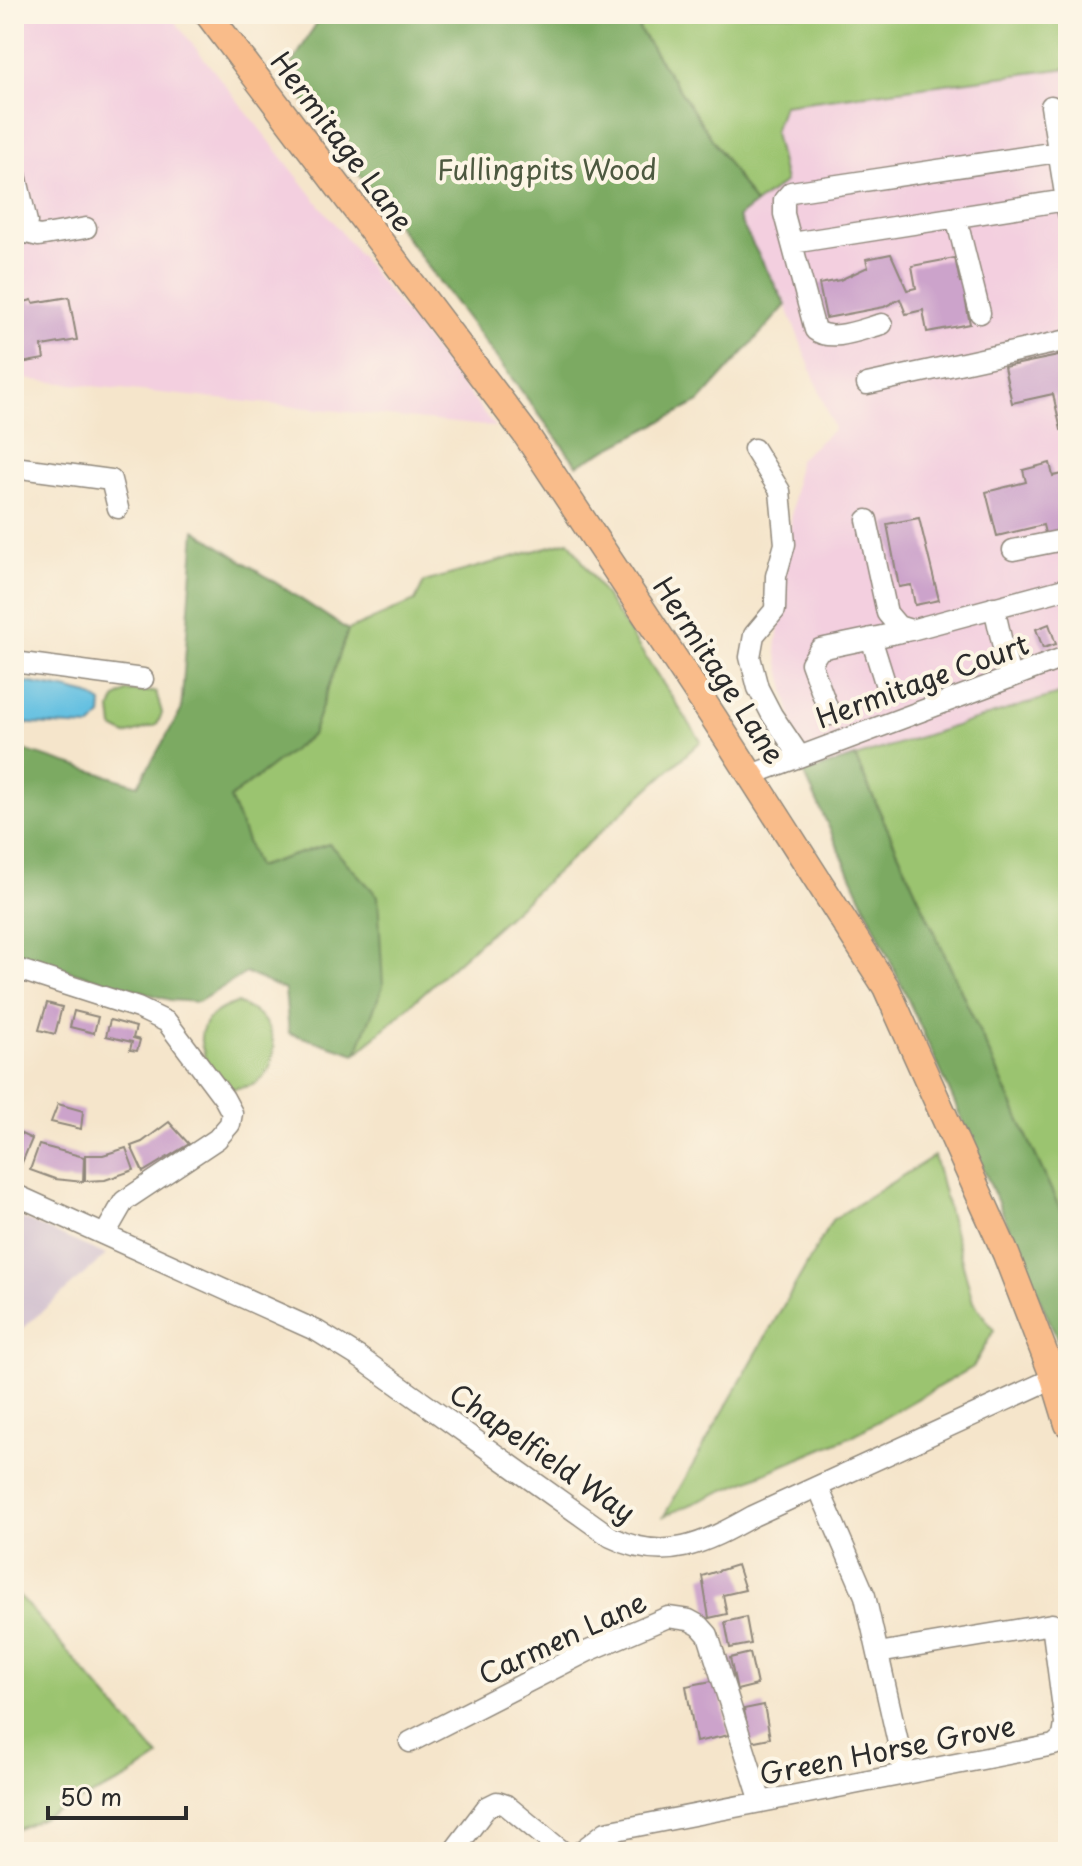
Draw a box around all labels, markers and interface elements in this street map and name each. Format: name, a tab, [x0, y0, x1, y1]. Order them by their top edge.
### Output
street label: Hermitage Lane	[261, 42, 425, 240]
park label: Fullingpits Wood	[437, 147, 657, 190]
street label: Hermitage Lane	[643, 568, 797, 772]
street label: Hermitage Court	[809, 622, 1035, 738]
street label: Chapelfield Way	[441, 1372, 645, 1532]
street label: Carmen Lane	[471, 1579, 653, 1695]
street label: Green Horse Grove	[756, 1703, 1018, 1795]
scale bar	[48, 1770, 186, 1820]
text: 50 m	[60, 1778, 122, 1814]

